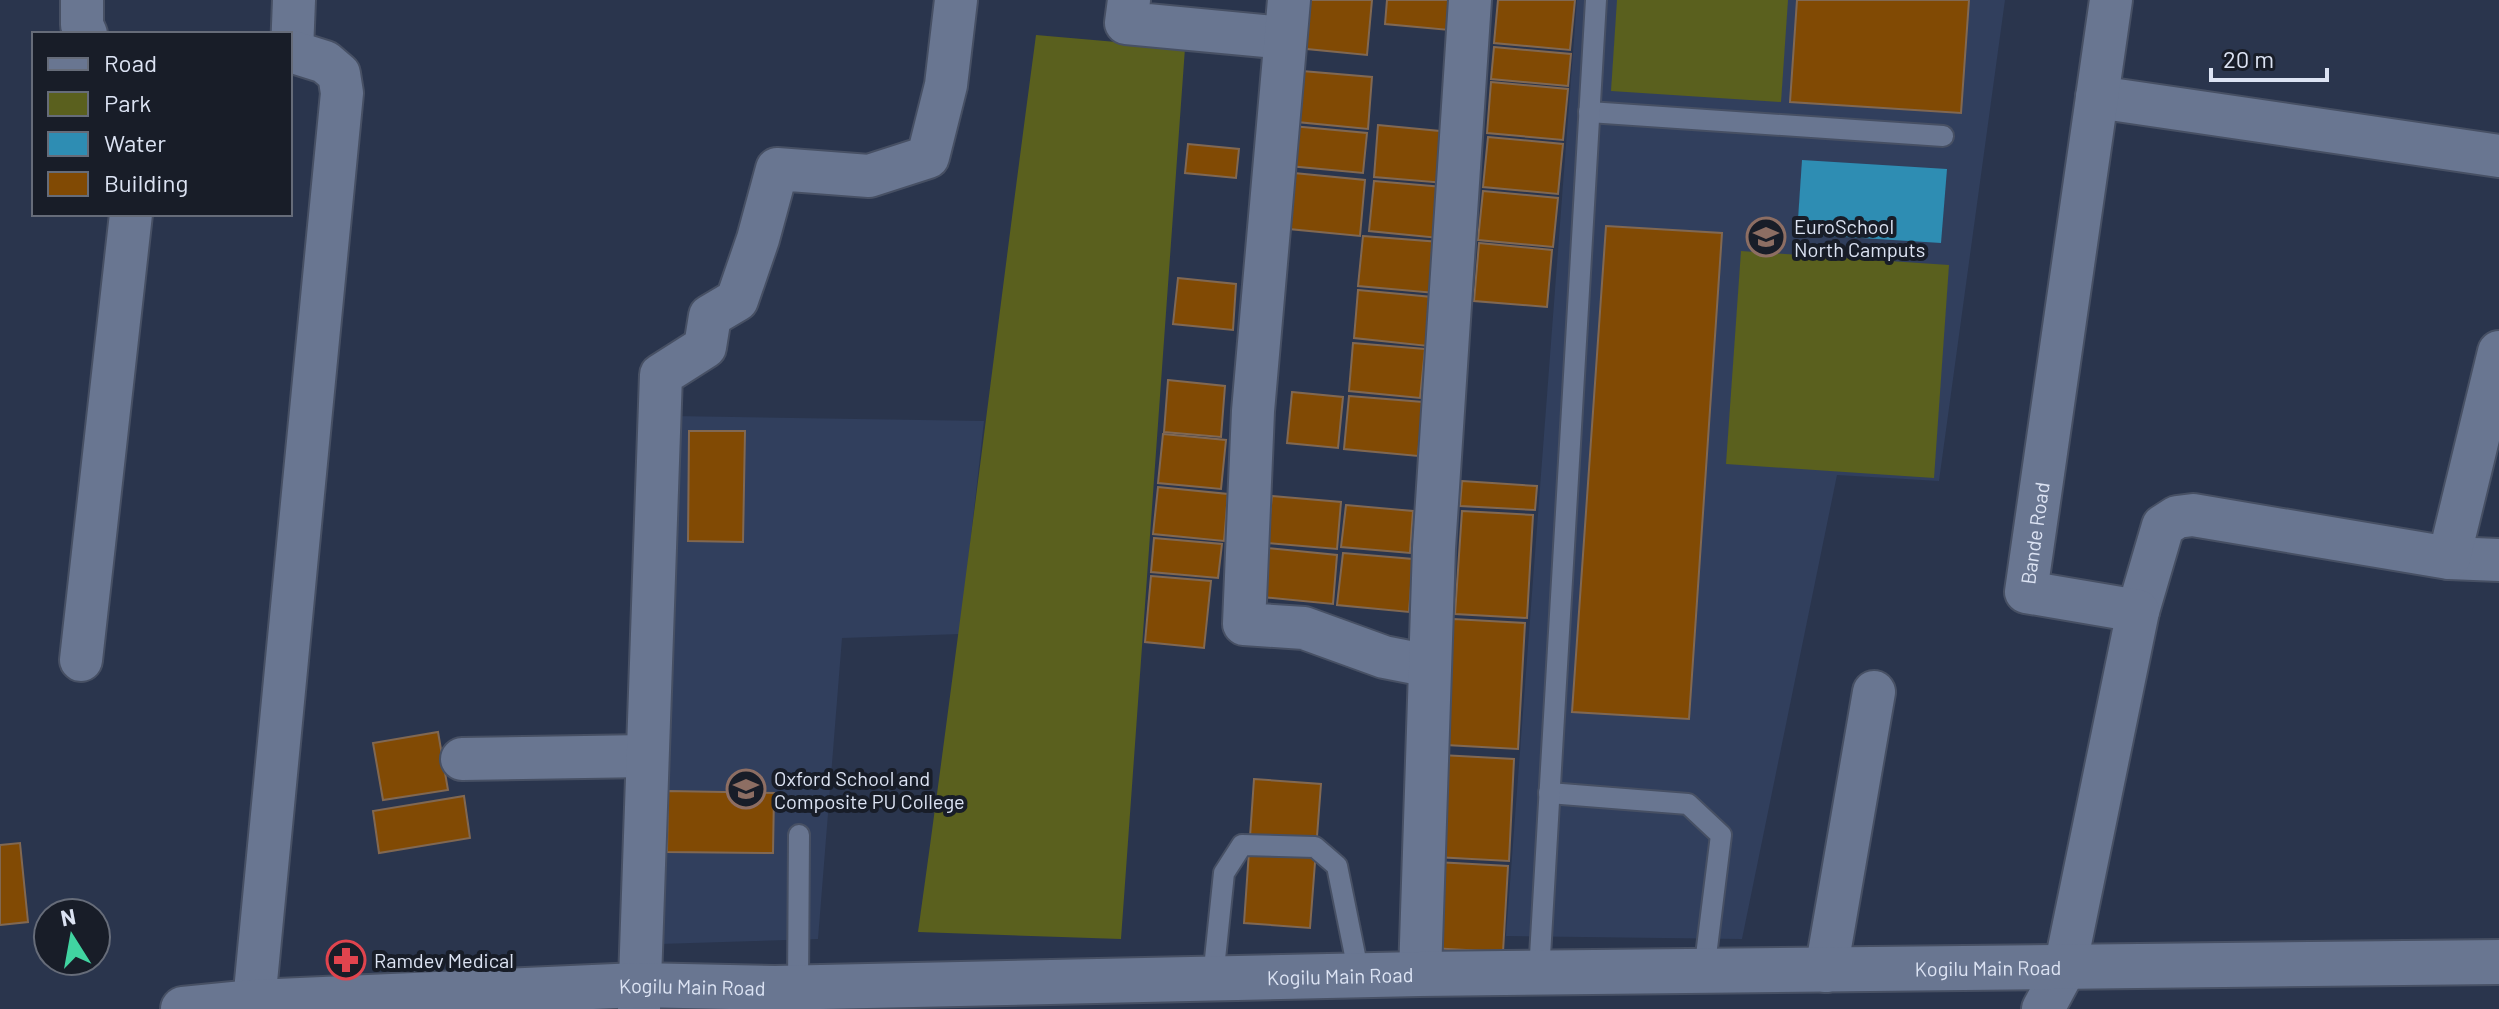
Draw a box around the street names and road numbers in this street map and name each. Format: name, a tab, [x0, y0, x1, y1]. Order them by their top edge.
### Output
street label: Bande Road	[2015, 480, 2054, 586]
street label: Kogilu Main Road	[1915, 955, 2062, 980]
street label: Kogilu Main Road	[1267, 962, 1414, 989]
street label: Kogilu Main Road	[618, 973, 766, 1000]

